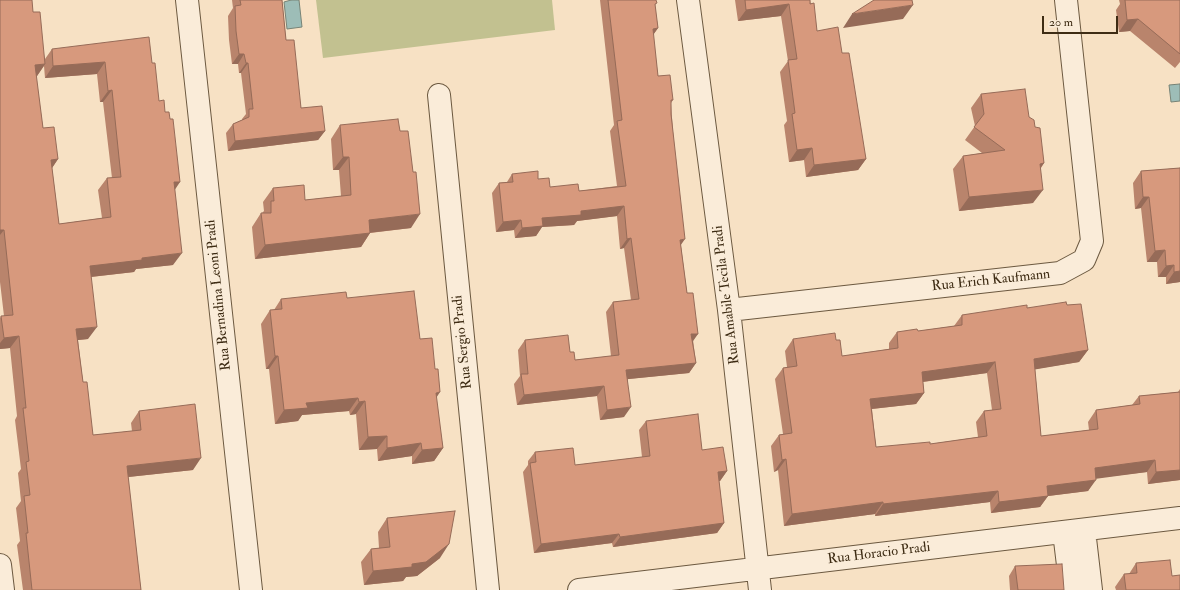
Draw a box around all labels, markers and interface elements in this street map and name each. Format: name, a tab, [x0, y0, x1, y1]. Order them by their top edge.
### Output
scale bar	[1044, 8, 1120, 34]
text: 20 m	[1049, 15, 1073, 30]
street label: Rua Bernadina Leoni Pradi	[203, 219, 235, 371]
street label: Rua Amabile Tecila Pradi	[710, 224, 744, 366]
street label: Rua Erich Kaufmann	[931, 266, 1051, 296]
street label: Rua Sergio Pradi	[450, 294, 476, 390]
street label: Rua Horacio Pradi	[827, 539, 931, 569]

